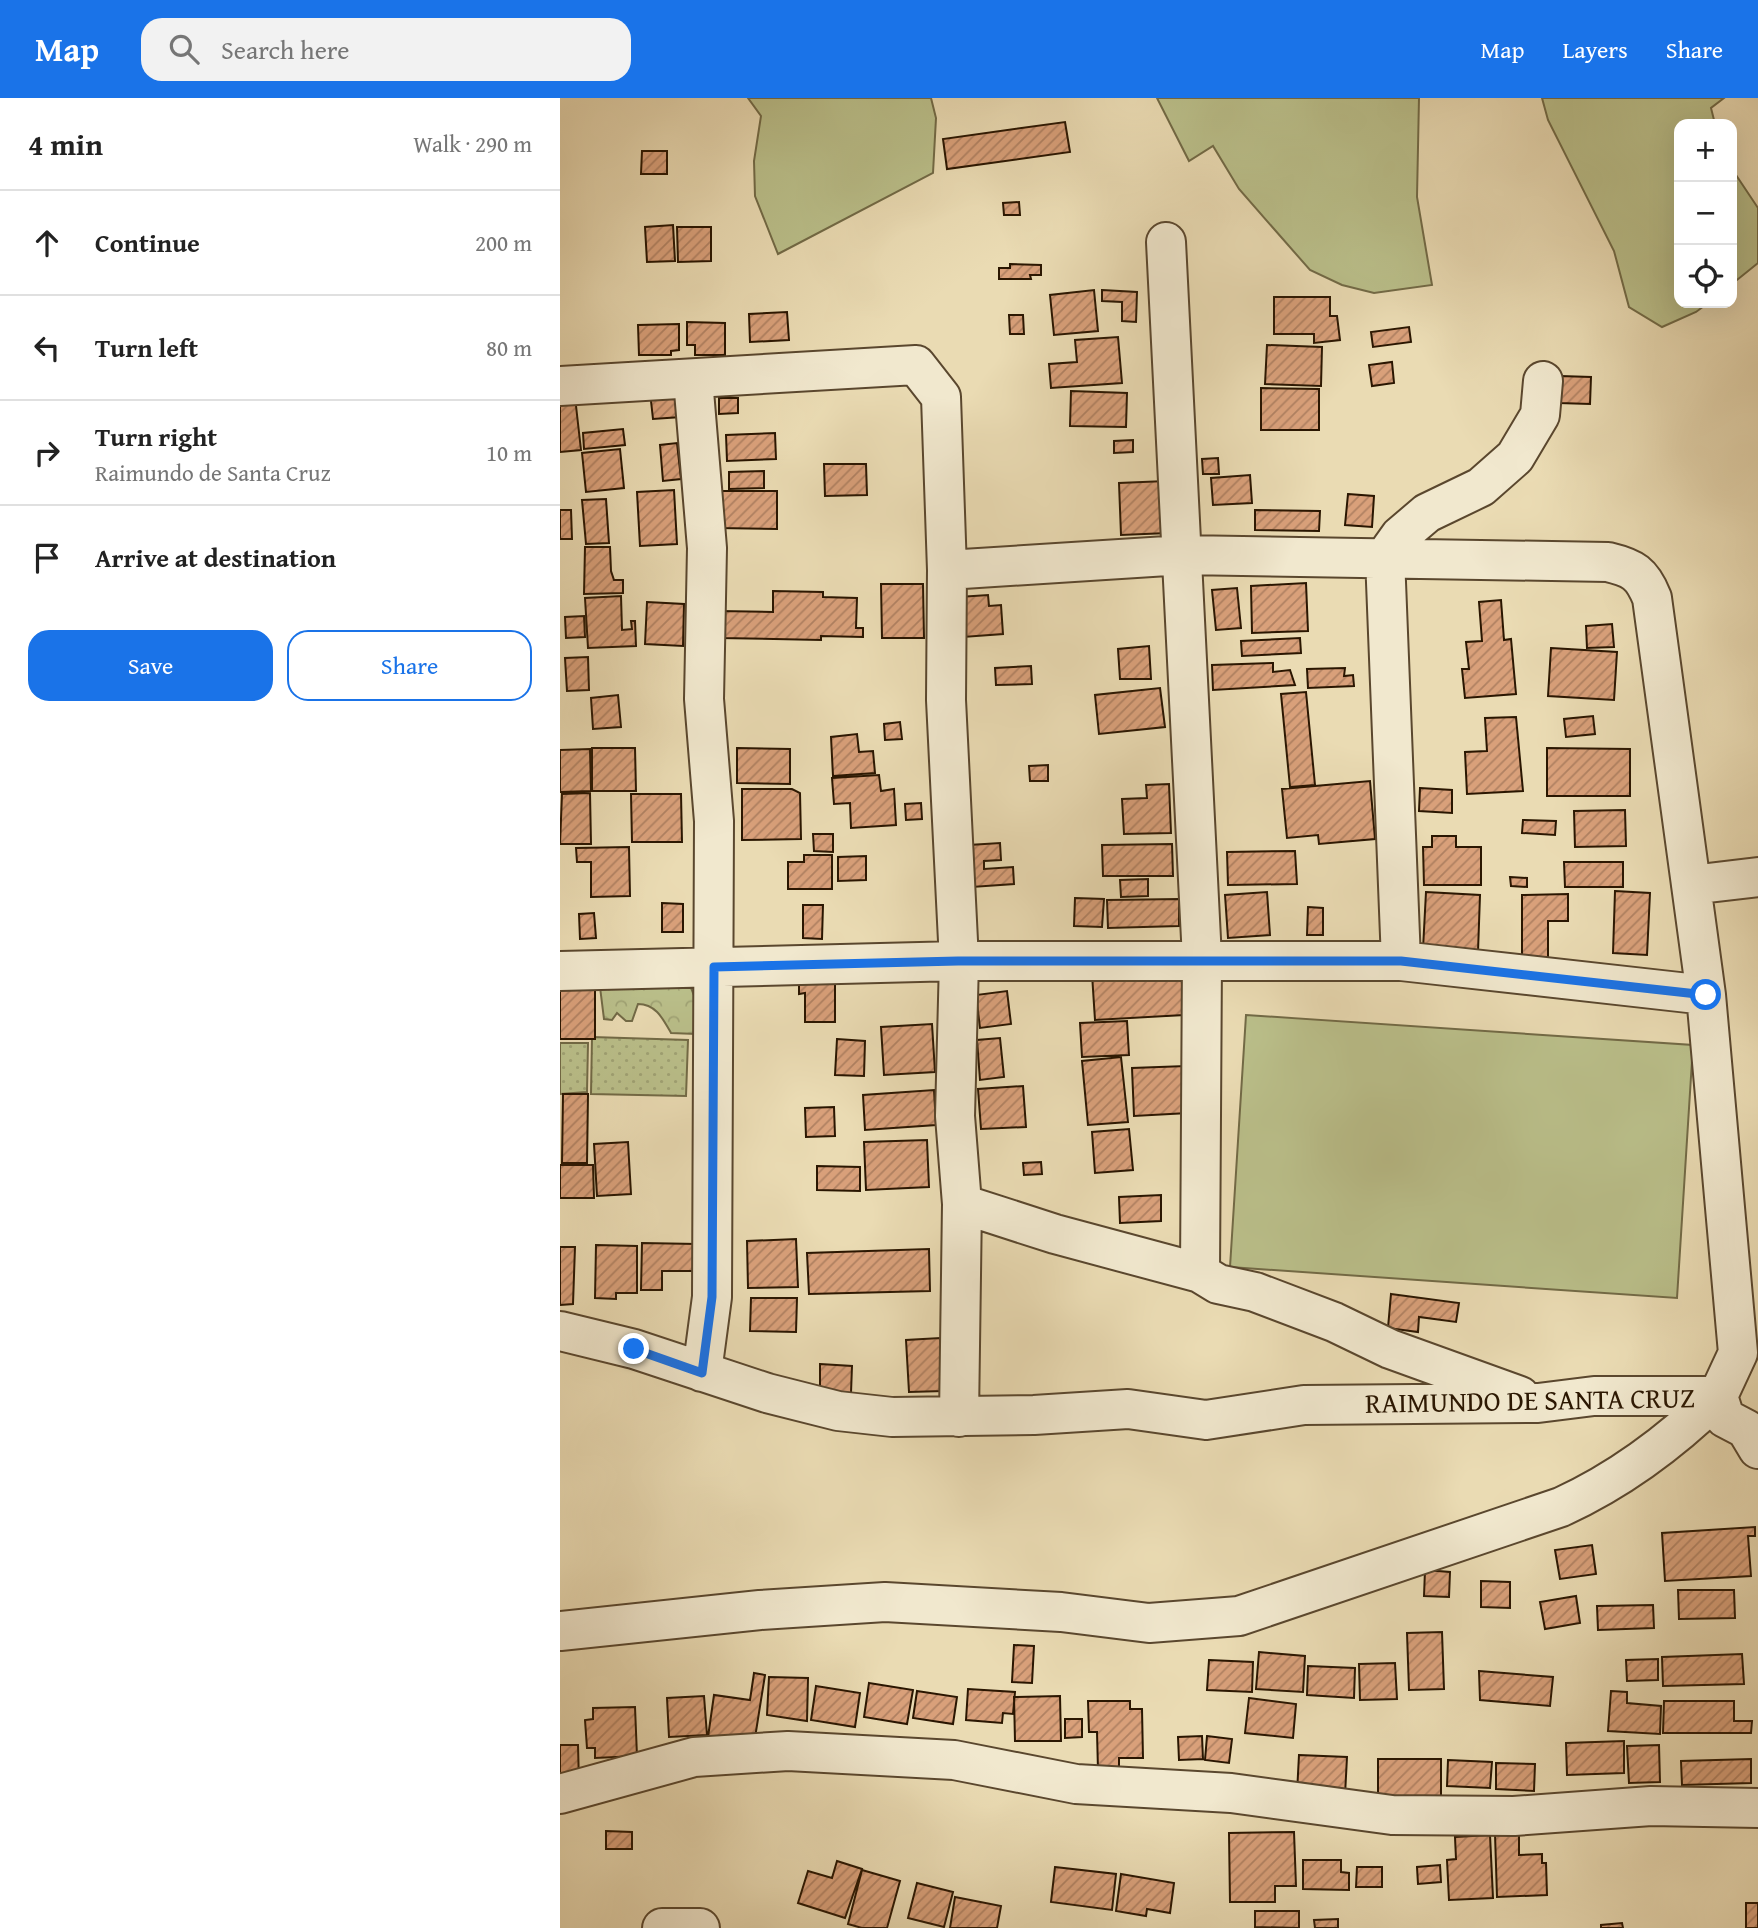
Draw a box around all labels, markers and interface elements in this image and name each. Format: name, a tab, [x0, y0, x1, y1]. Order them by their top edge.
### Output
search box	[141, 18, 631, 81]
text: Map	[35, 25, 99, 73]
icon: search	[165, 30, 203, 68]
text: Search here	[221, 30, 349, 69]
text: Map	[1481, 32, 1524, 67]
text: Layers	[1562, 32, 1628, 67]
text: Share	[1666, 32, 1723, 67]
map controls	[1674, 119, 1737, 308]
button: +	[1674, 119, 1737, 182]
text: 4 min	[28, 122, 103, 166]
text: Walk · 290 m	[413, 127, 532, 160]
button: −	[1674, 182, 1737, 245]
text: Continue	[95, 223, 200, 262]
icon: ahead	[28, 224, 66, 262]
text: 200 m	[475, 226, 532, 259]
button: locate	[1674, 245, 1737, 308]
text: Turn left	[95, 328, 198, 367]
icon: left	[28, 329, 66, 367]
text: 80 m	[486, 331, 532, 364]
text: Turn right	[95, 417, 217, 456]
icon: right	[28, 434, 66, 472]
text: 10 m	[486, 436, 532, 469]
text: Raimundo de Santa Cruz	[95, 456, 330, 489]
text: Arrive at destination	[95, 538, 336, 577]
icon: arrive	[28, 539, 66, 577]
button: Save	[28, 630, 273, 701]
button: Share	[287, 630, 532, 701]
route start	[1690, 979, 1721, 1010]
route end	[618, 1333, 649, 1364]
street label: RAIMUNDO DE SANTA CRUZ	[1365, 1376, 1695, 1423]

